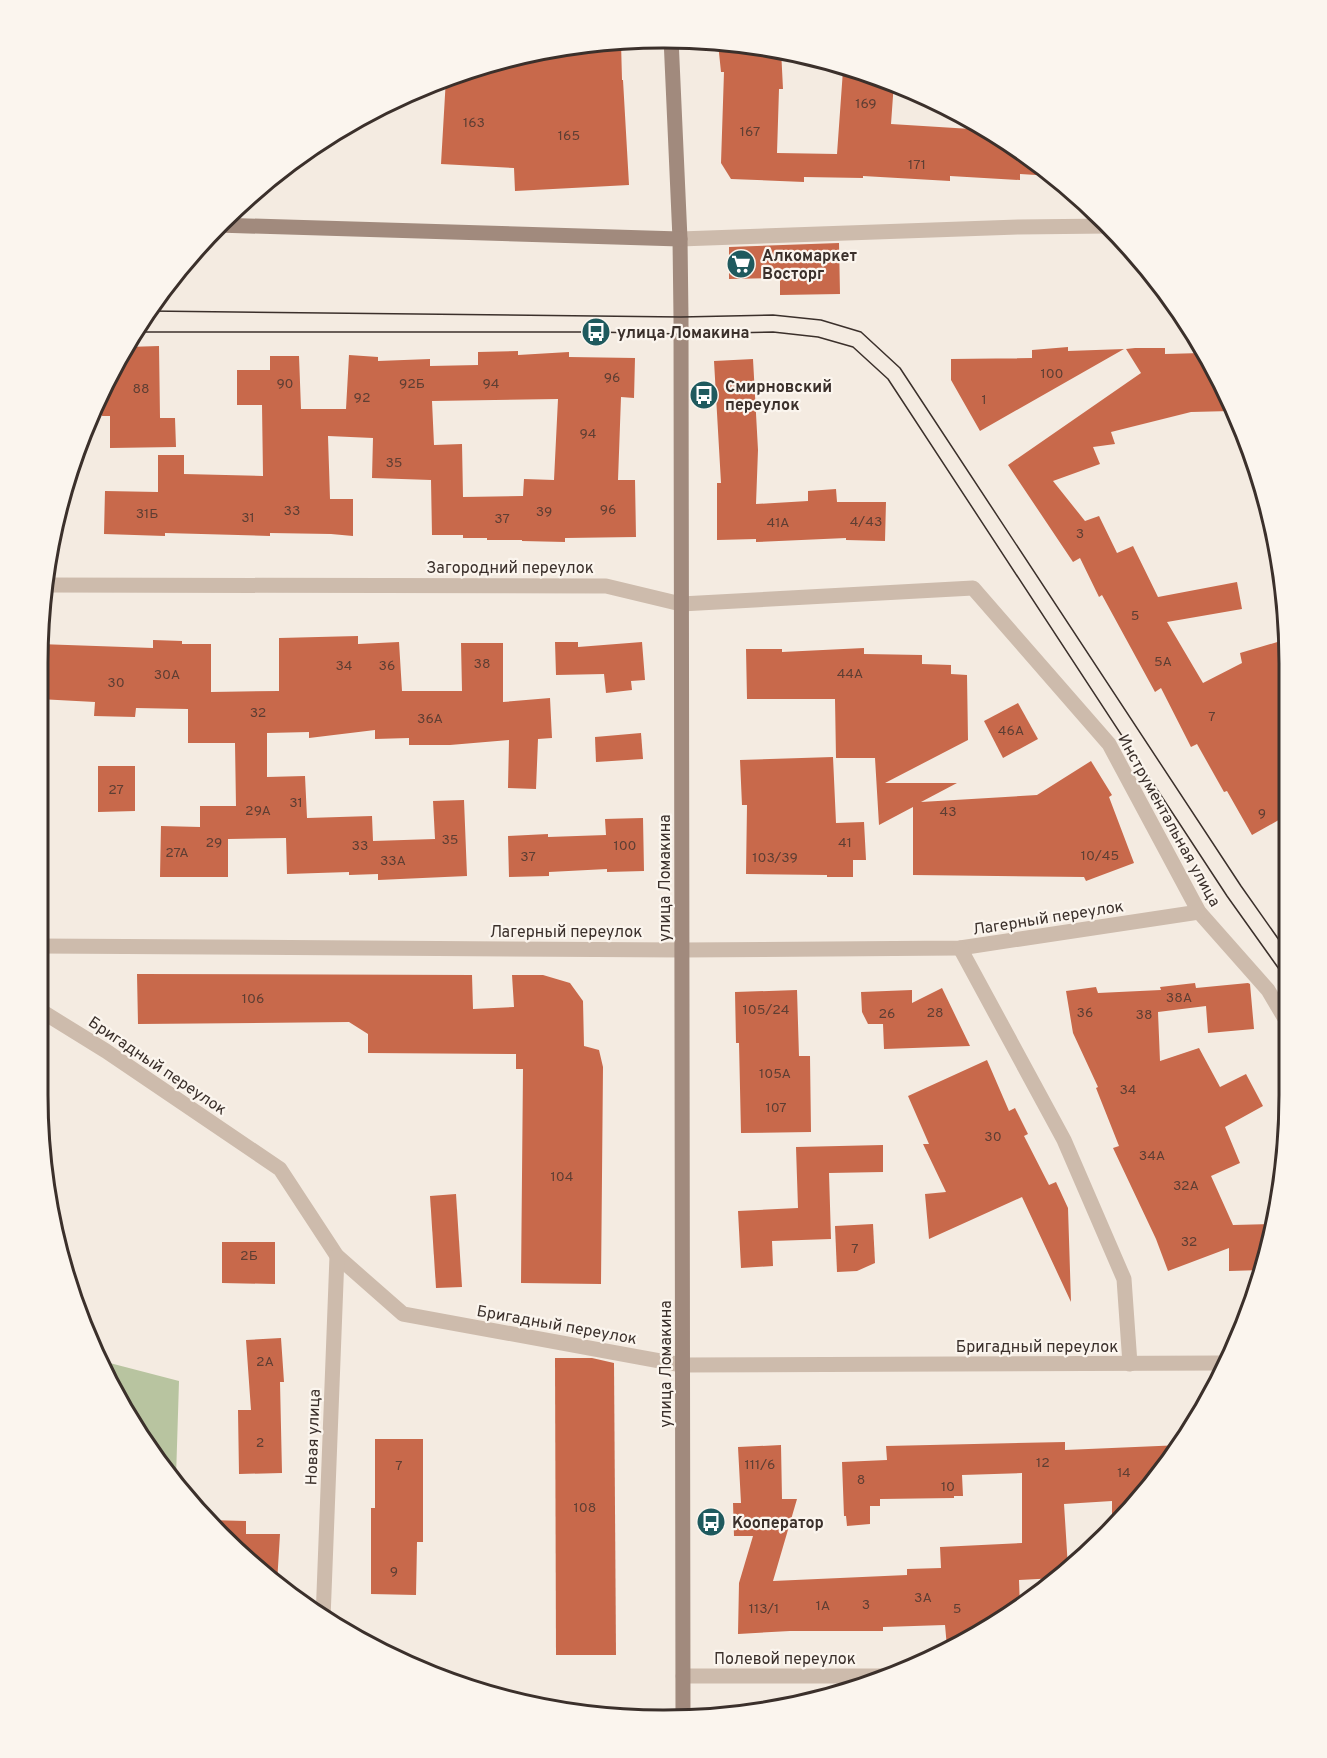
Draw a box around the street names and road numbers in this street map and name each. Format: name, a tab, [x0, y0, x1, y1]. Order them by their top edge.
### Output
street label: Загородний переулок	[426, 559, 594, 579]
street label: Инструментальная улица	[1112, 731, 1224, 911]
street label: улица Ломакина	[656, 814, 676, 942]
street label: Лагерный переулок	[971, 897, 1125, 941]
street label: Лагерный переулок	[490, 923, 642, 943]
street label: Бригадный переулок	[84, 1013, 230, 1120]
street label: улица Ломакина	[657, 1300, 677, 1428]
street label: Бригадный переулок	[475, 1302, 638, 1350]
street label: Бригадный переулок	[956, 1338, 1118, 1358]
street label: Новая улица	[302, 1388, 326, 1486]
street label: Полевой переулок	[714, 1650, 856, 1670]

